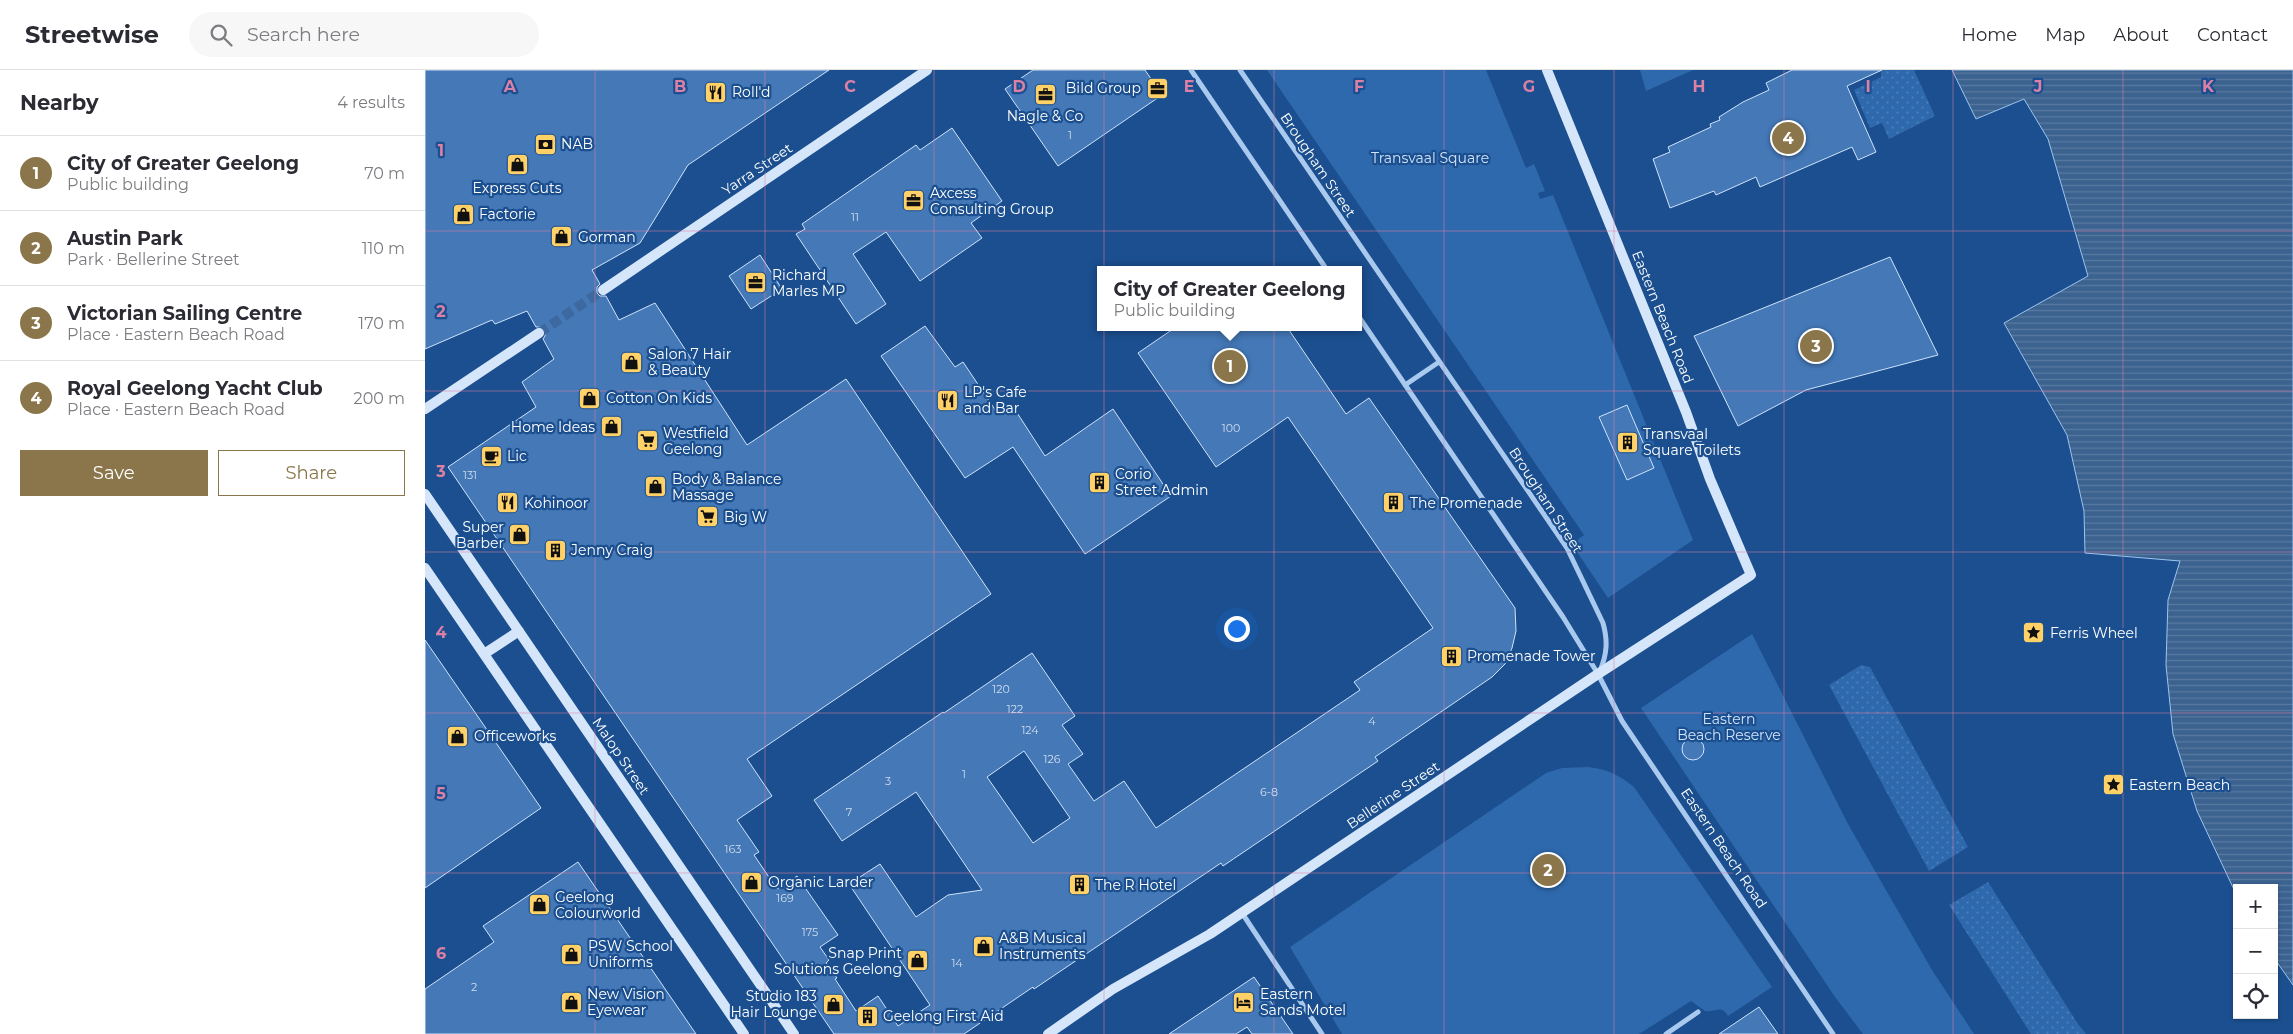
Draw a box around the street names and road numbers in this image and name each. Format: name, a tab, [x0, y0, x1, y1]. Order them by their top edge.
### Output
street label: Brougham Street	[1276, 109, 1360, 221]
street label: Yarra Street	[718, 139, 796, 199]
street label: Eastern Beach Road	[1628, 248, 1698, 386]
street label: Brougham Street	[1505, 444, 1587, 556]
street label: Malop Street	[588, 714, 654, 798]
street label: Bellerine Street	[1343, 757, 1443, 833]
street label: Eastern Beach Road	[1677, 784, 1771, 912]

